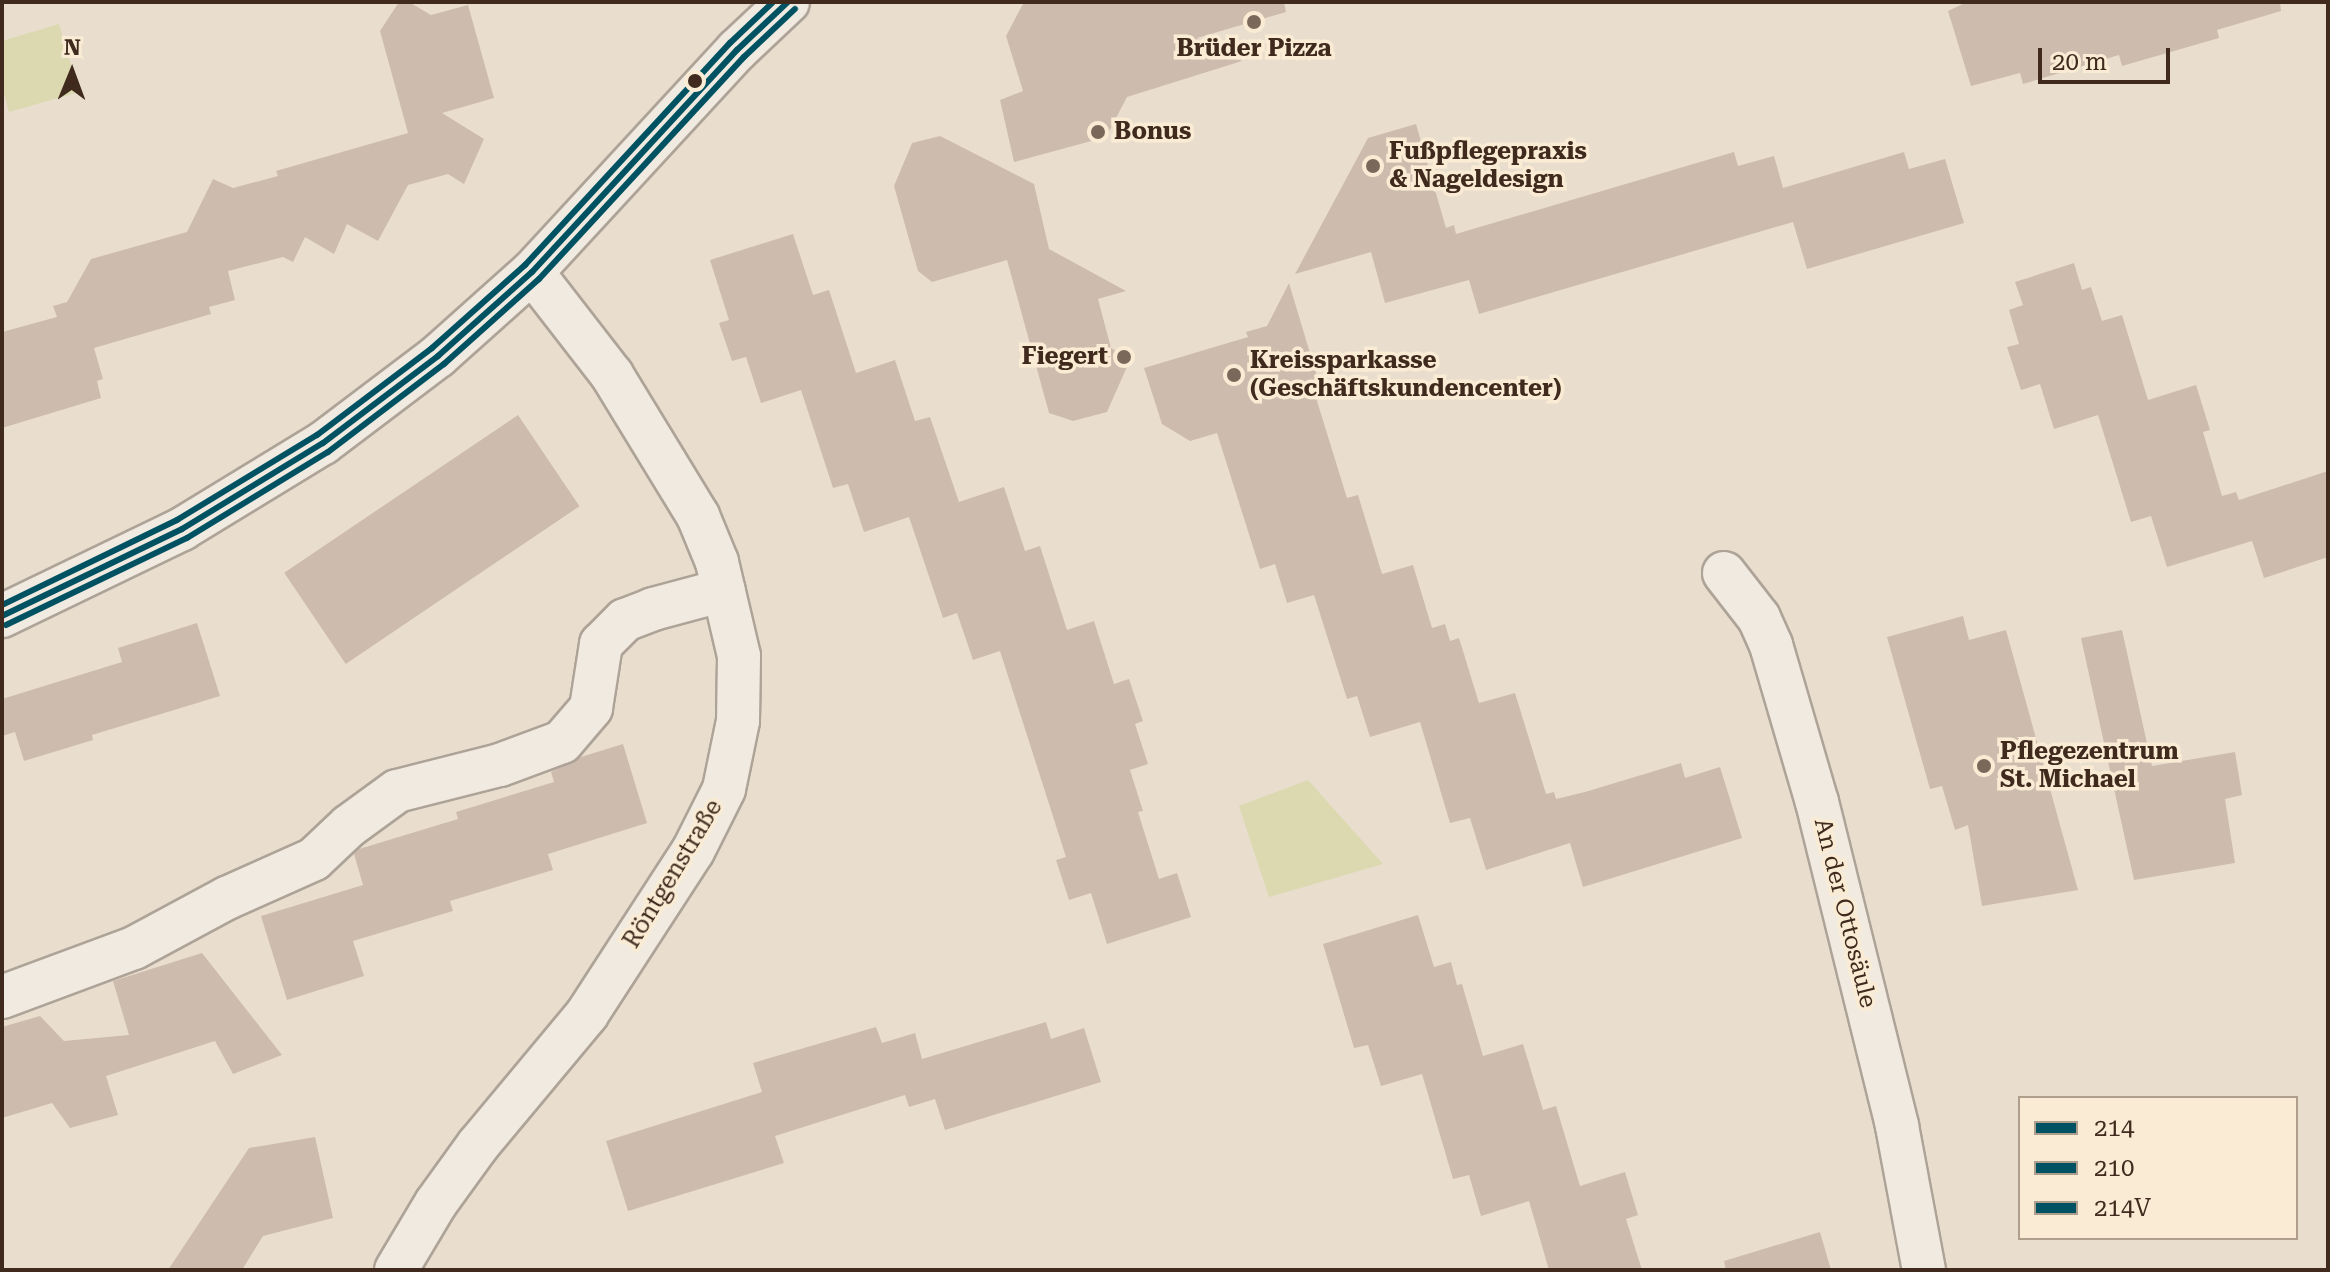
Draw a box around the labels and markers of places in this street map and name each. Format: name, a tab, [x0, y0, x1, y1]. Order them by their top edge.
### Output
marker: Brüder Pizza	[1245, 13, 1263, 31]
place label: Brüder Pizza	[1177, 35, 1331, 63]
unlabelled marker	[687, 73, 703, 89]
place label: Bonus	[1114, 118, 1191, 146]
marker: Bonus	[1089, 123, 1107, 141]
place label: Fußpflegepraxis & Nageldesign	[1389, 138, 1587, 194]
marker: Fußpflegepraxis & Nageldesign	[1364, 157, 1382, 175]
place label: Fiegert	[1022, 343, 1108, 371]
place label: Kreissparkasse (Geschäftskundencenter)	[1250, 347, 1562, 403]
marker: Fiegert	[1115, 348, 1133, 366]
marker: Kreissparkasse (Geschäftskundencenter)	[1225, 366, 1243, 384]
place label: Pflegezentrum St. Michael	[2000, 738, 2179, 794]
marker: Pflegezentrum St. Michael	[1975, 757, 1993, 775]

